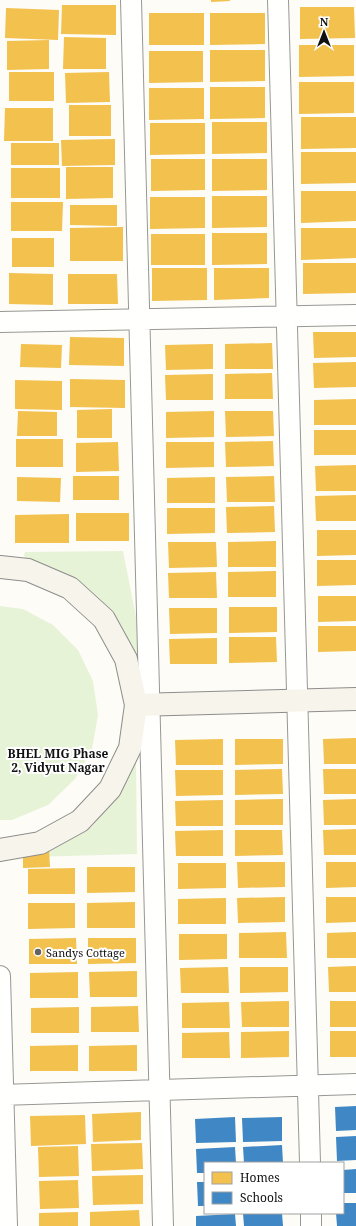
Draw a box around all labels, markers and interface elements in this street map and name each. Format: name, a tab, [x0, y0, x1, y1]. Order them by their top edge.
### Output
north arrow	[304, 12, 344, 52]
text: N	[320, 14, 329, 29]
district label: BHEL MIG Phase 2, Vidyut Nagar	[8, 745, 109, 776]
place label: Sandys Cottage	[46, 945, 125, 960]
marker: Sandys Cottage	[33, 947, 43, 957]
legend	[204, 1162, 344, 1214]
text: Homes	[240, 1169, 280, 1186]
text: Schools	[240, 1189, 283, 1206]

